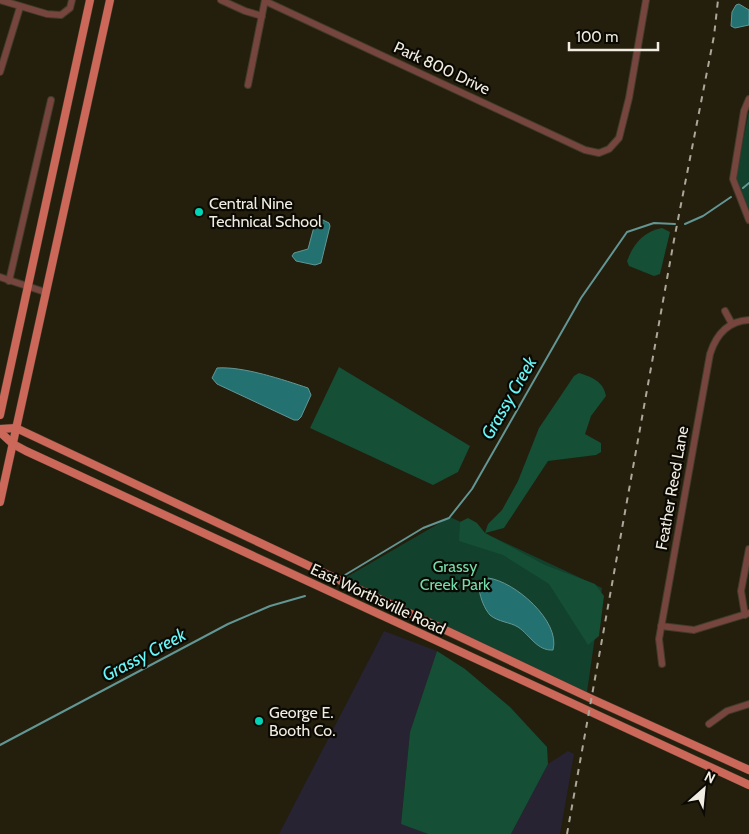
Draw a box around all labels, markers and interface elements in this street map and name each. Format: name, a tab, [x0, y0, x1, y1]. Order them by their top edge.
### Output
scale bar	[569, 20, 658, 52]
text: 100 m	[576, 28, 618, 46]
street label: Park 800 Drive	[391, 37, 493, 99]
place label: Central Nine Technical School	[209, 194, 322, 231]
marker: Central Nine Technical School	[193, 206, 205, 218]
water label: Grassy Creek	[476, 352, 542, 443]
street label: Feather Reed Lane	[652, 425, 692, 551]
park label: Grassy Creek Park	[420, 557, 491, 594]
street label: East Worthsville Road	[308, 559, 448, 639]
water label: Grassy Creek	[98, 623, 191, 686]
place label: George E. Booth Co.	[269, 703, 335, 740]
marker: George E. Booth Co.	[253, 715, 265, 727]
north arrow	[679, 764, 729, 814]
text: N	[701, 767, 718, 788]

